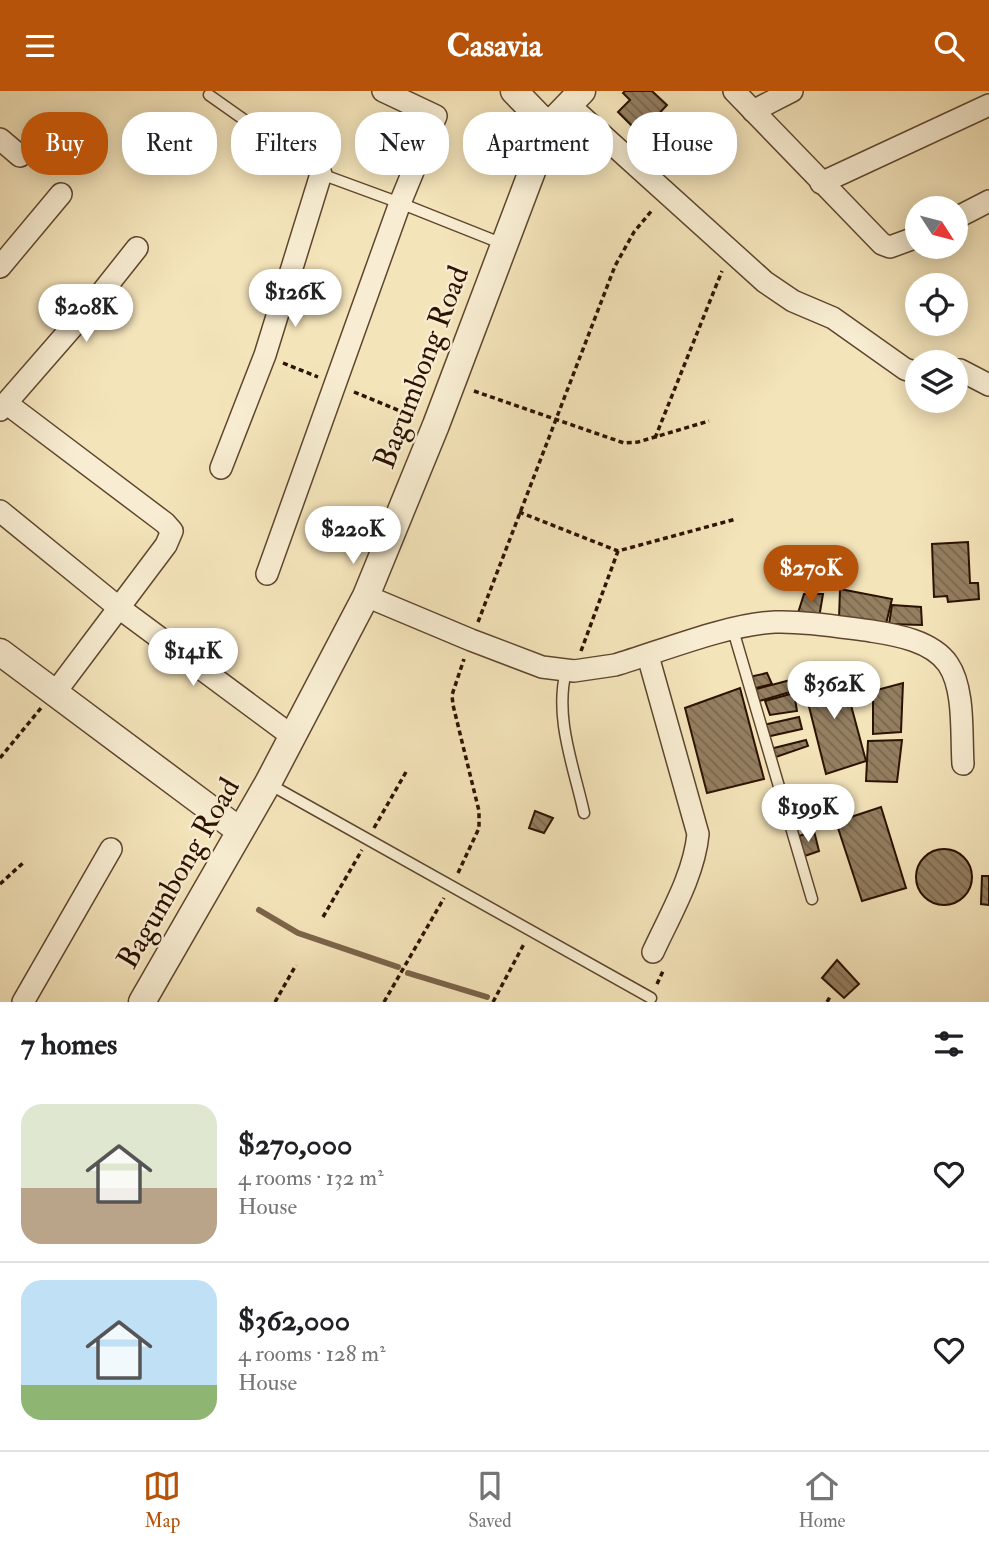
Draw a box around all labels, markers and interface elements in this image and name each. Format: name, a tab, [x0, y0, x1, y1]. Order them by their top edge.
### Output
text: Casavia	[447, 26, 542, 66]
icon: menu	[21, 27, 59, 65]
icon: search	[930, 27, 968, 65]
chip: Buy	[21, 112, 108, 175]
chip: Rent	[122, 112, 217, 175]
chip: Filters	[231, 112, 341, 175]
chip: New	[355, 112, 449, 175]
chip: Apartment	[463, 112, 613, 175]
chip: House	[627, 112, 737, 175]
north arrow	[905, 196, 968, 259]
map controls	[905, 196, 968, 413]
street label: Bagumbong Road	[366, 260, 477, 474]
pin: $126K	[246, 269, 344, 329]
button: locate	[905, 273, 968, 336]
text: $126K	[265, 277, 325, 306]
pin: $208K	[37, 285, 135, 344]
text: $208K	[54, 292, 118, 321]
button: layers	[905, 350, 968, 413]
pin: $220K	[304, 507, 402, 566]
text: $220K	[321, 514, 385, 543]
pin: $270K	[762, 545, 860, 605]
text: $270K	[780, 553, 842, 582]
pin: $141K	[144, 629, 242, 688]
text: $141K	[164, 636, 222, 665]
pin: $362K	[785, 661, 883, 721]
text: $362K	[803, 669, 865, 698]
street label: Bagumbong Road	[109, 771, 248, 975]
pin: $199K	[759, 785, 857, 844]
text: $199K	[778, 792, 838, 821]
icon: filters	[930, 1025, 968, 1063]
text: 7 homes	[21, 1026, 117, 1063]
text: $270,000	[238, 1126, 352, 1163]
icon: home	[77, 1132, 161, 1216]
icon: heart	[930, 1155, 968, 1193]
text: 4 rooms · 132 m²	[238, 1163, 384, 1192]
text: House	[238, 1192, 297, 1221]
text: $362,000	[238, 1302, 350, 1339]
icon: home	[77, 1308, 161, 1392]
icon: heart	[930, 1331, 968, 1369]
text: 4 rooms · 128 m²	[238, 1339, 386, 1368]
text: House	[238, 1368, 297, 1397]
tab: Map	[143, 1467, 181, 1533]
tab: Saved	[468, 1467, 512, 1533]
tab: Home	[798, 1467, 846, 1533]

